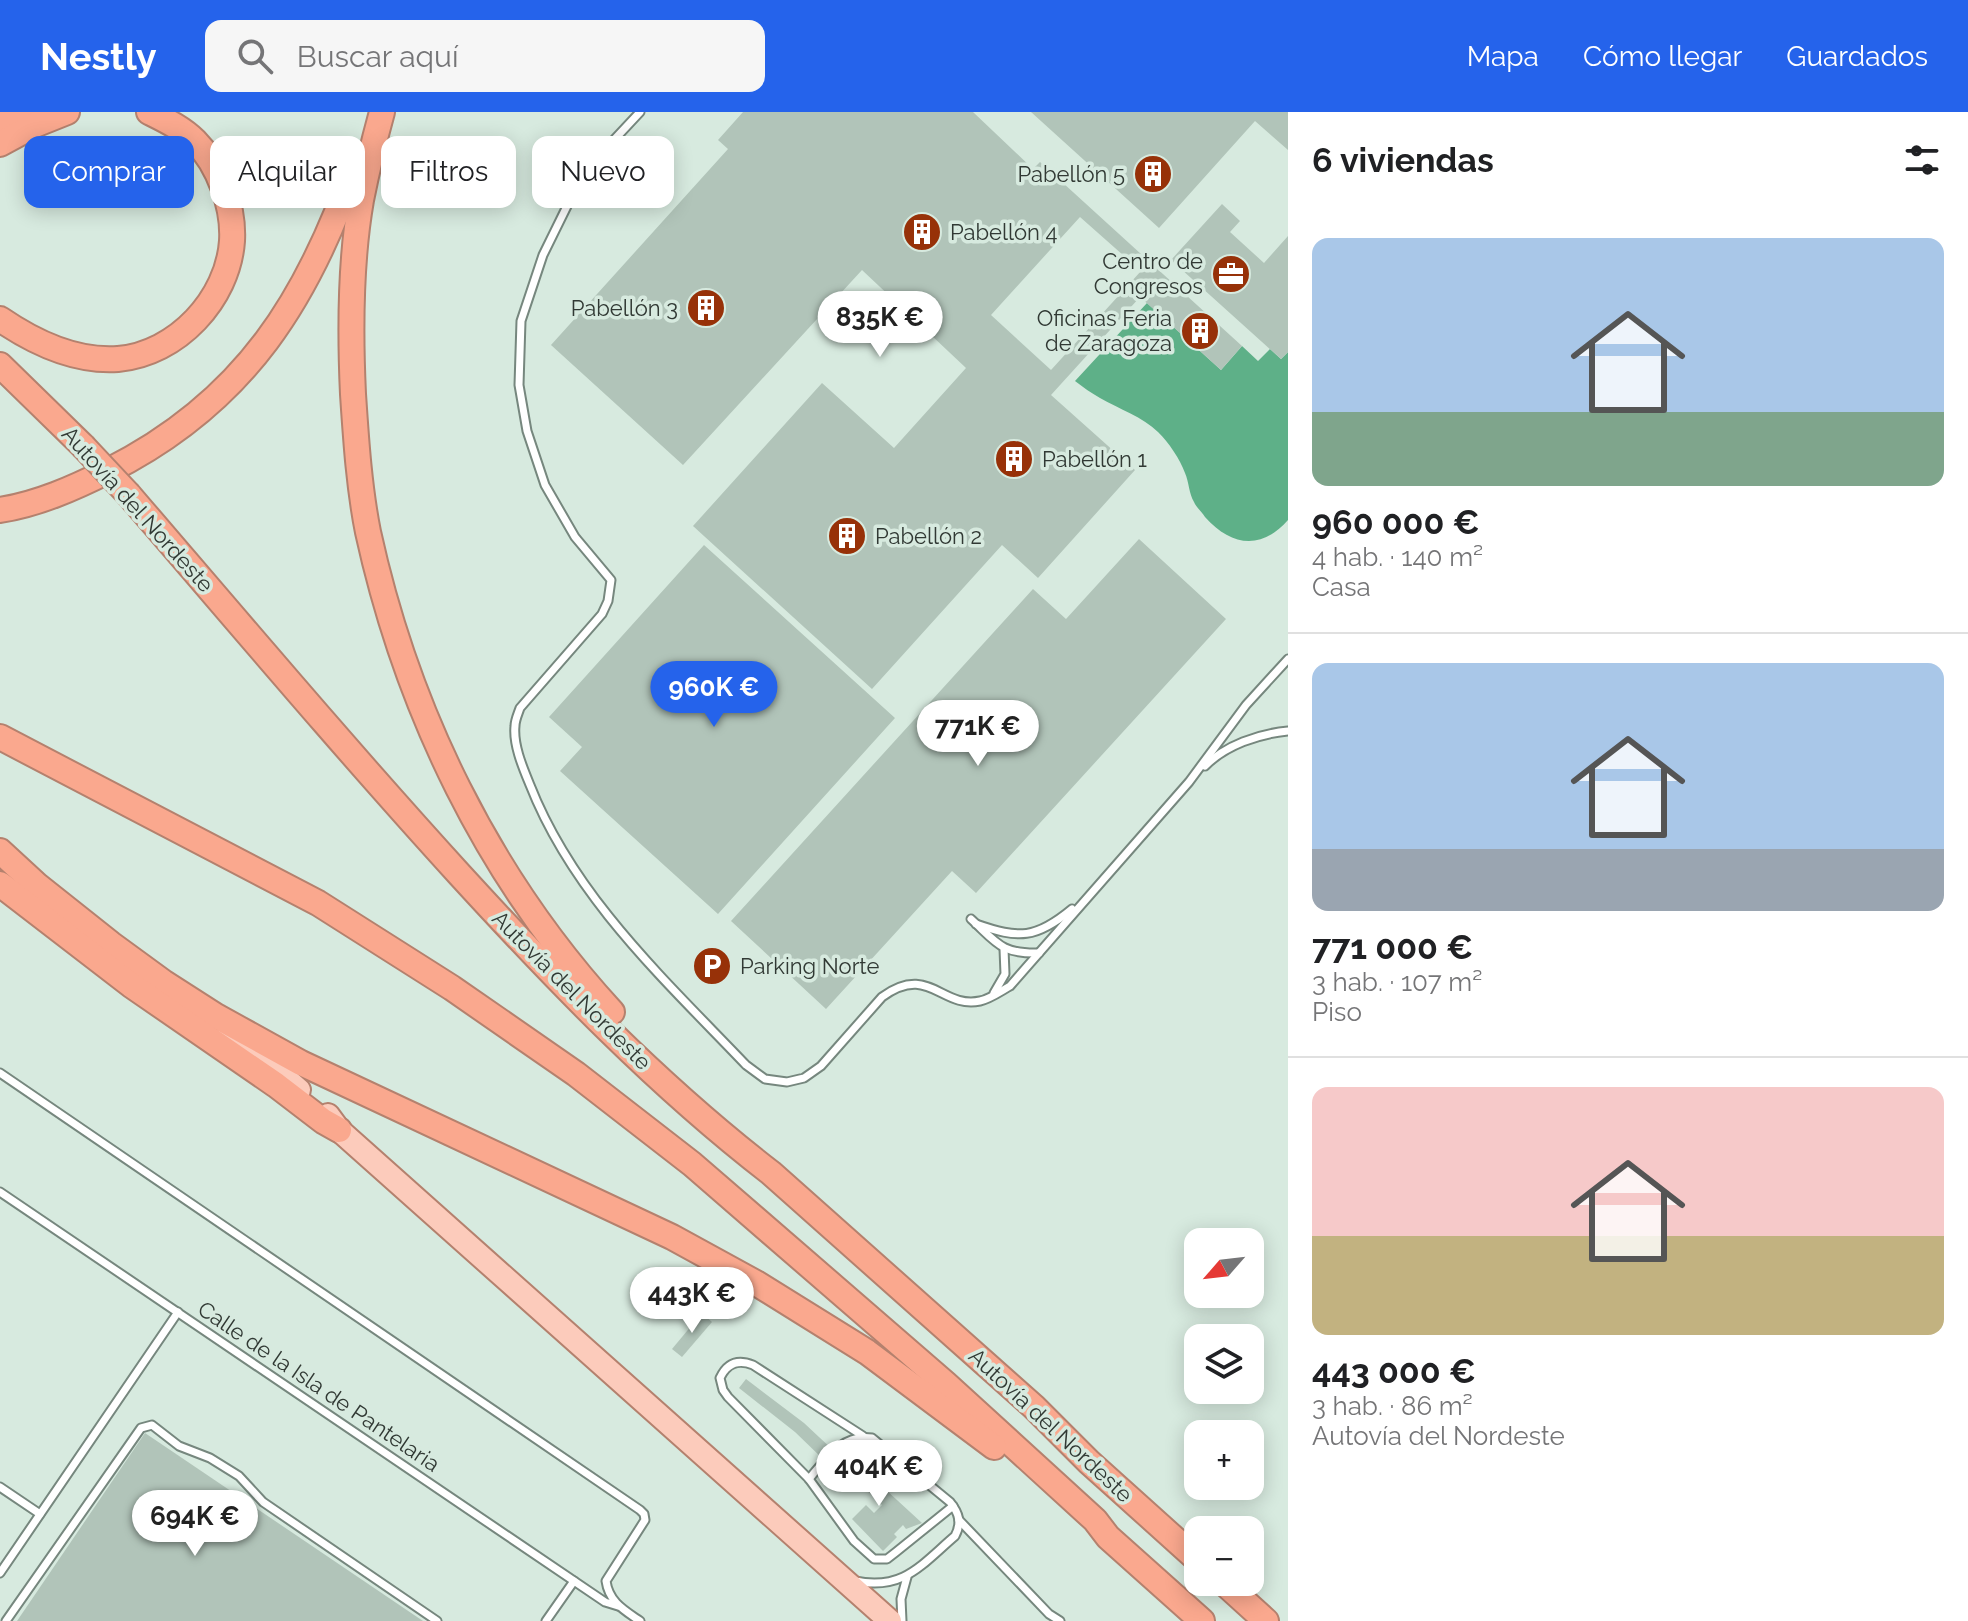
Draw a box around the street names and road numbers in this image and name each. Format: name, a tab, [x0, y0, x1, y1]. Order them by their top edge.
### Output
street label: Autovía del Nordeste	[57, 421, 219, 597]
street label: Autovía del Nordeste	[487, 905, 657, 1075]
street label: Calle de la Isla de Pantelaria	[193, 1295, 445, 1477]
street label: Autovía del Nordeste	[964, 1343, 1138, 1507]

